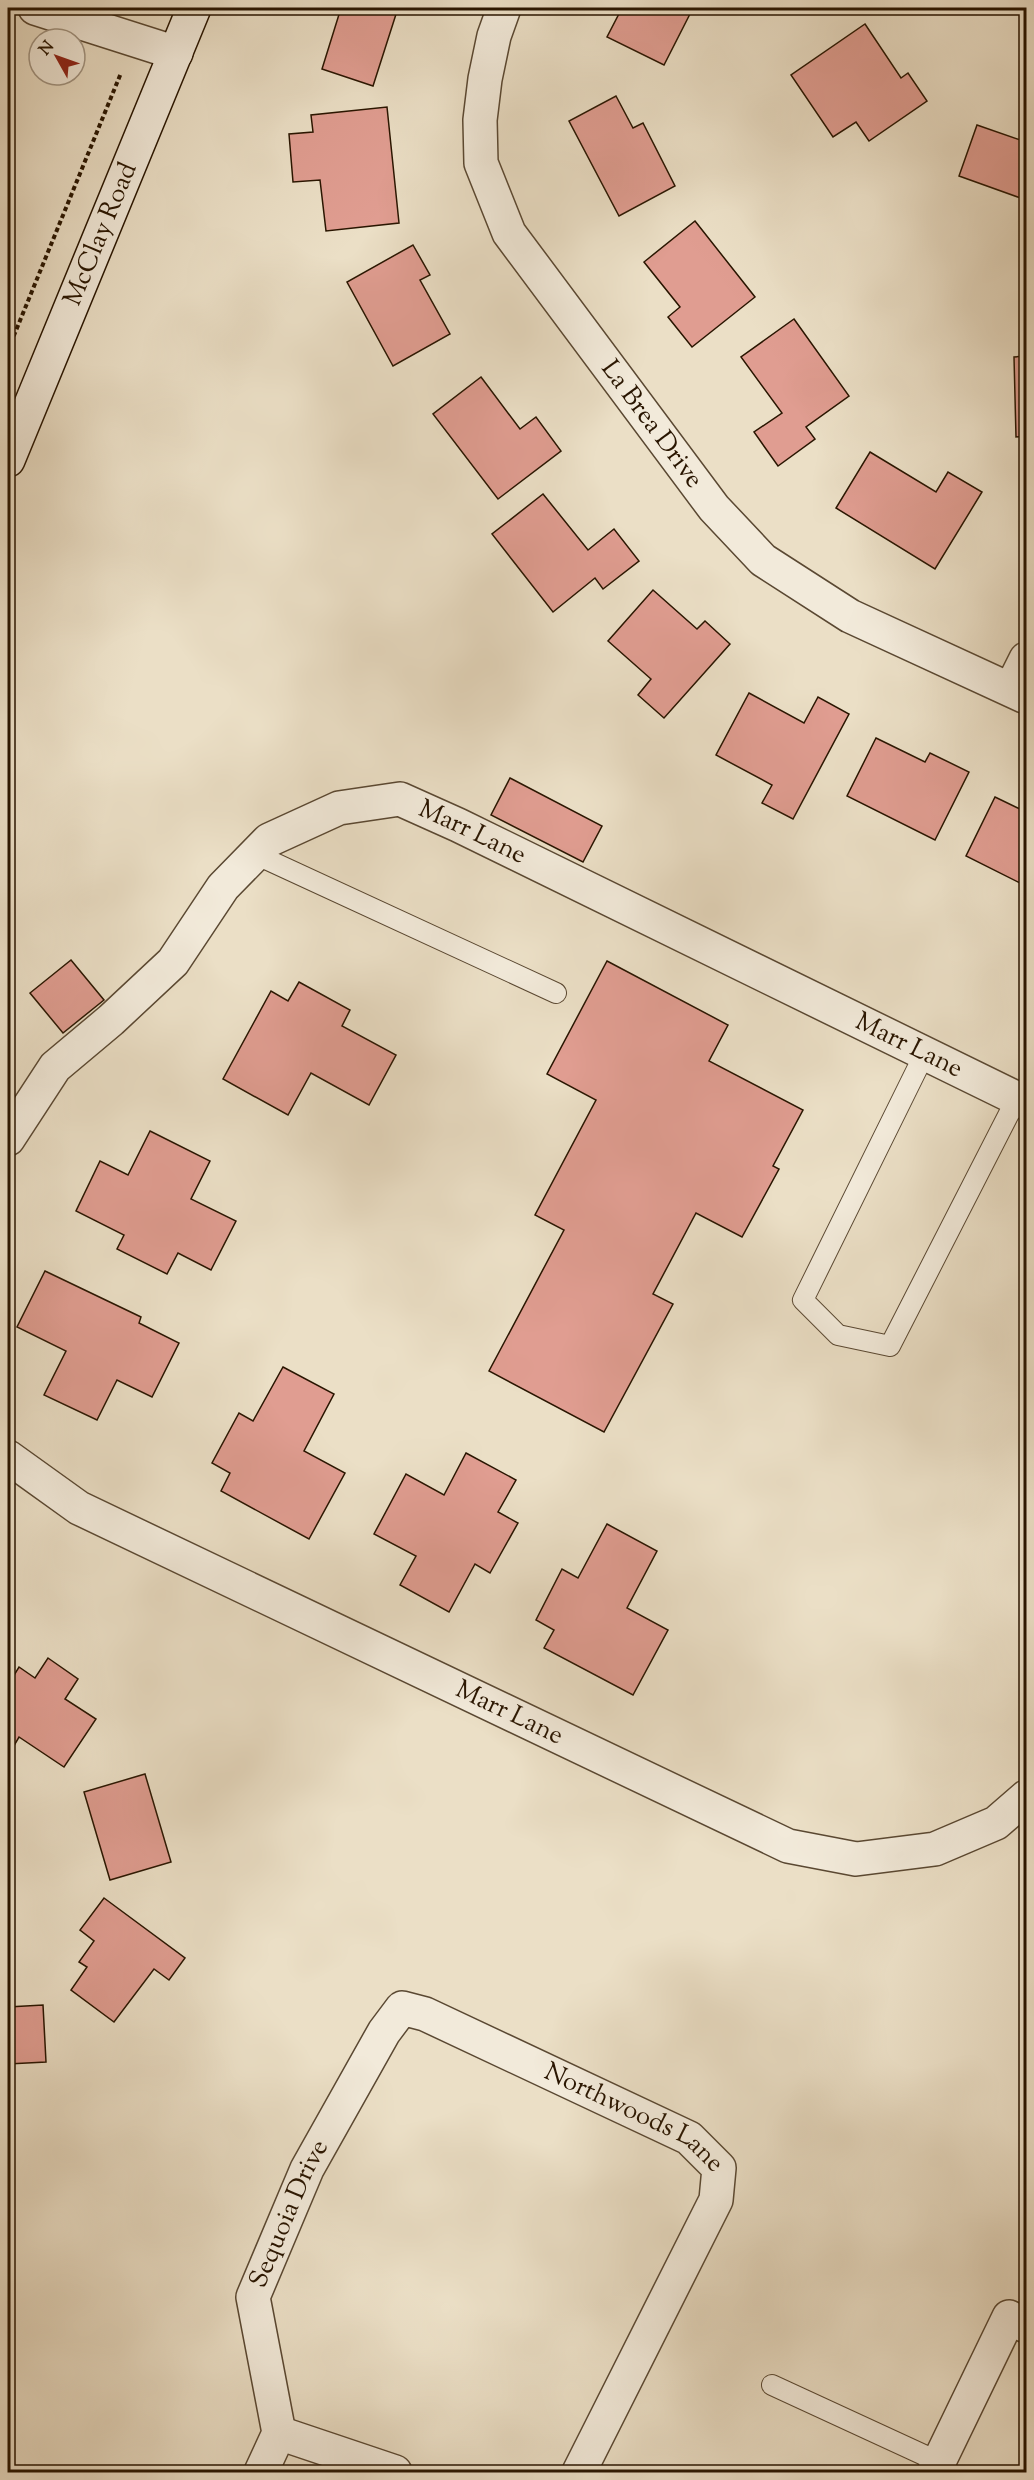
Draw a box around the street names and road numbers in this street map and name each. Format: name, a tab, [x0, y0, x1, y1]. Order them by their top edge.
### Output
street label: McClay Road	[55, 157, 147, 312]
street label: La Brea Drive	[591, 352, 712, 496]
street label: Marr Lane	[412, 791, 532, 874]
street label: Marr Lane	[849, 1004, 969, 1088]
street label: Marr Lane	[449, 1672, 569, 1755]
street label: Northwoods Lane	[538, 2054, 732, 2181]
street label: Sequoia Drive	[240, 2133, 338, 2294]

